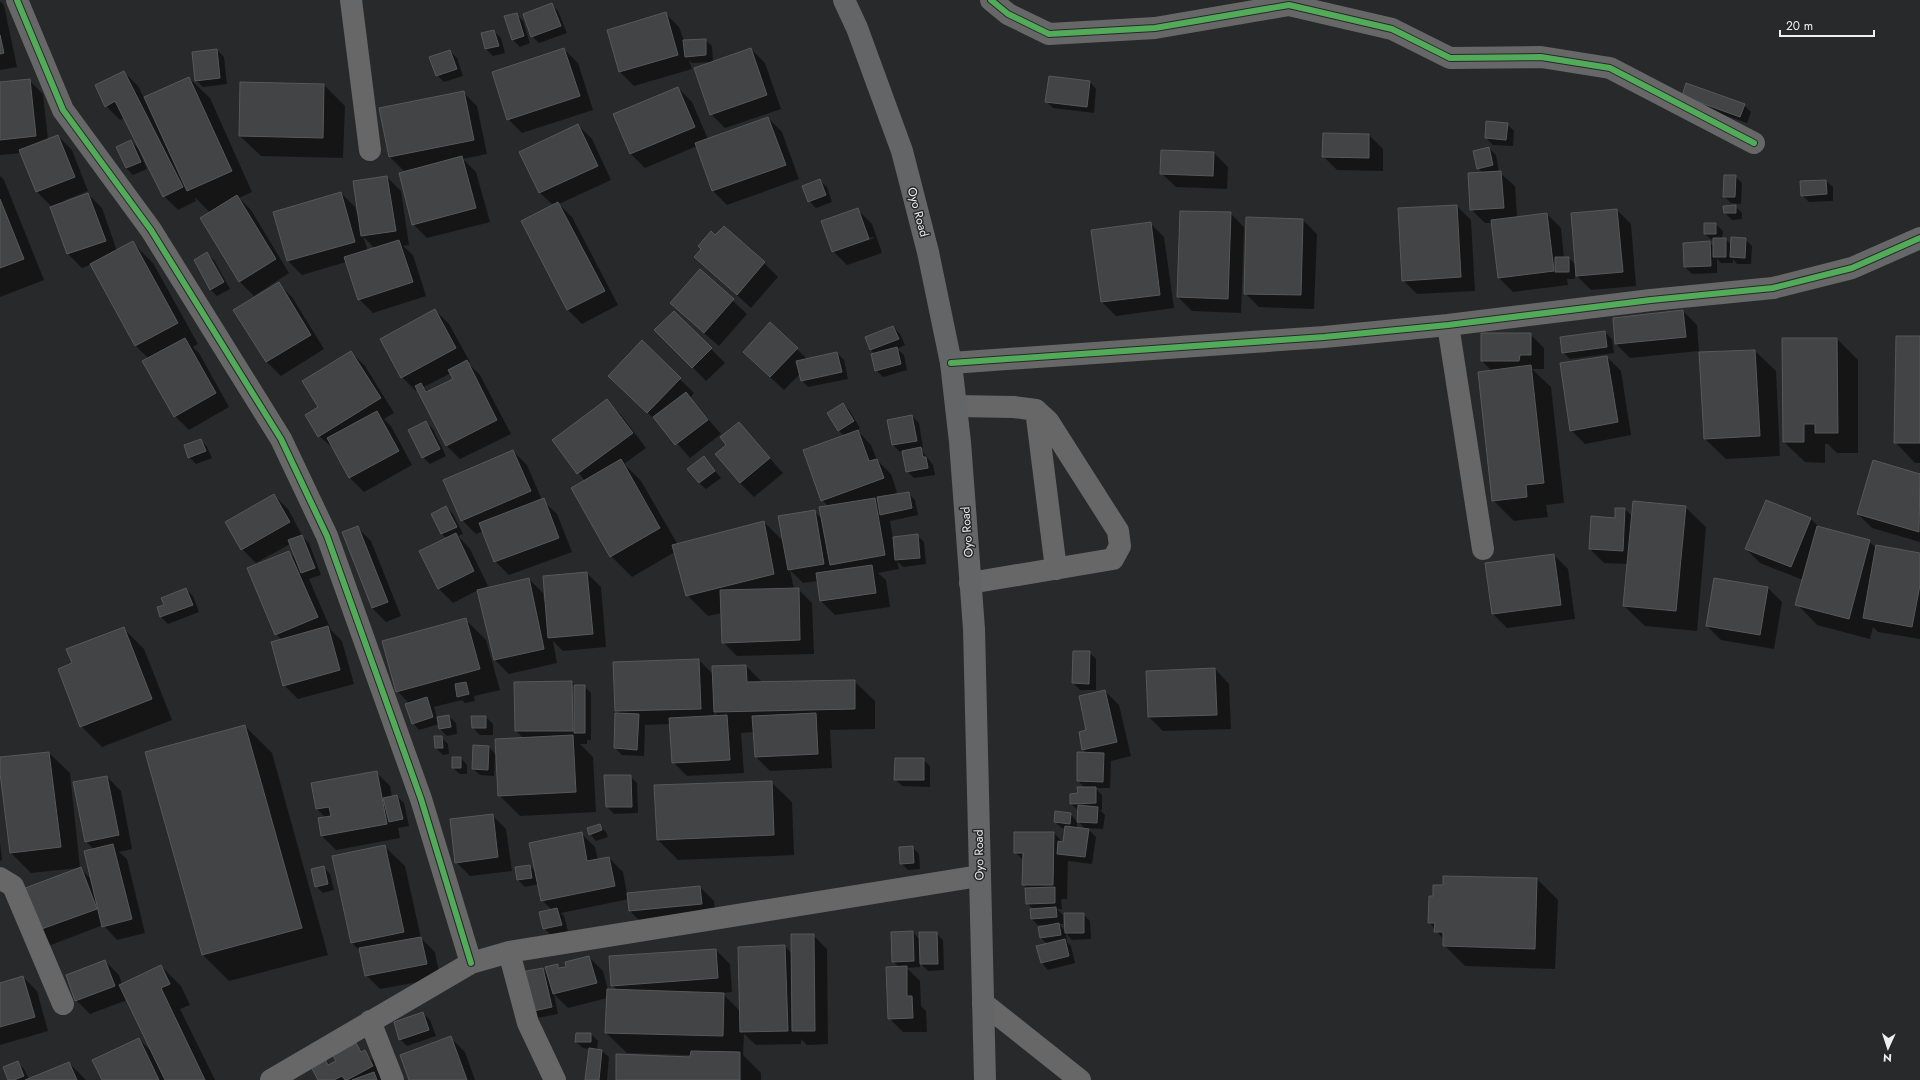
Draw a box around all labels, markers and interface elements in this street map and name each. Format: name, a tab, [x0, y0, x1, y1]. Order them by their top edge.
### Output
scale bar	[1780, 12, 1874, 38]
text: 20 m	[1786, 17, 1813, 35]
street label: Oyo Road	[903, 185, 933, 239]
street label: Oyo Road	[956, 506, 978, 558]
street label: Oyo Road	[970, 829, 988, 881]
north arrow	[1868, 1028, 1908, 1068]
text: N	[1883, 1050, 1892, 1066]

